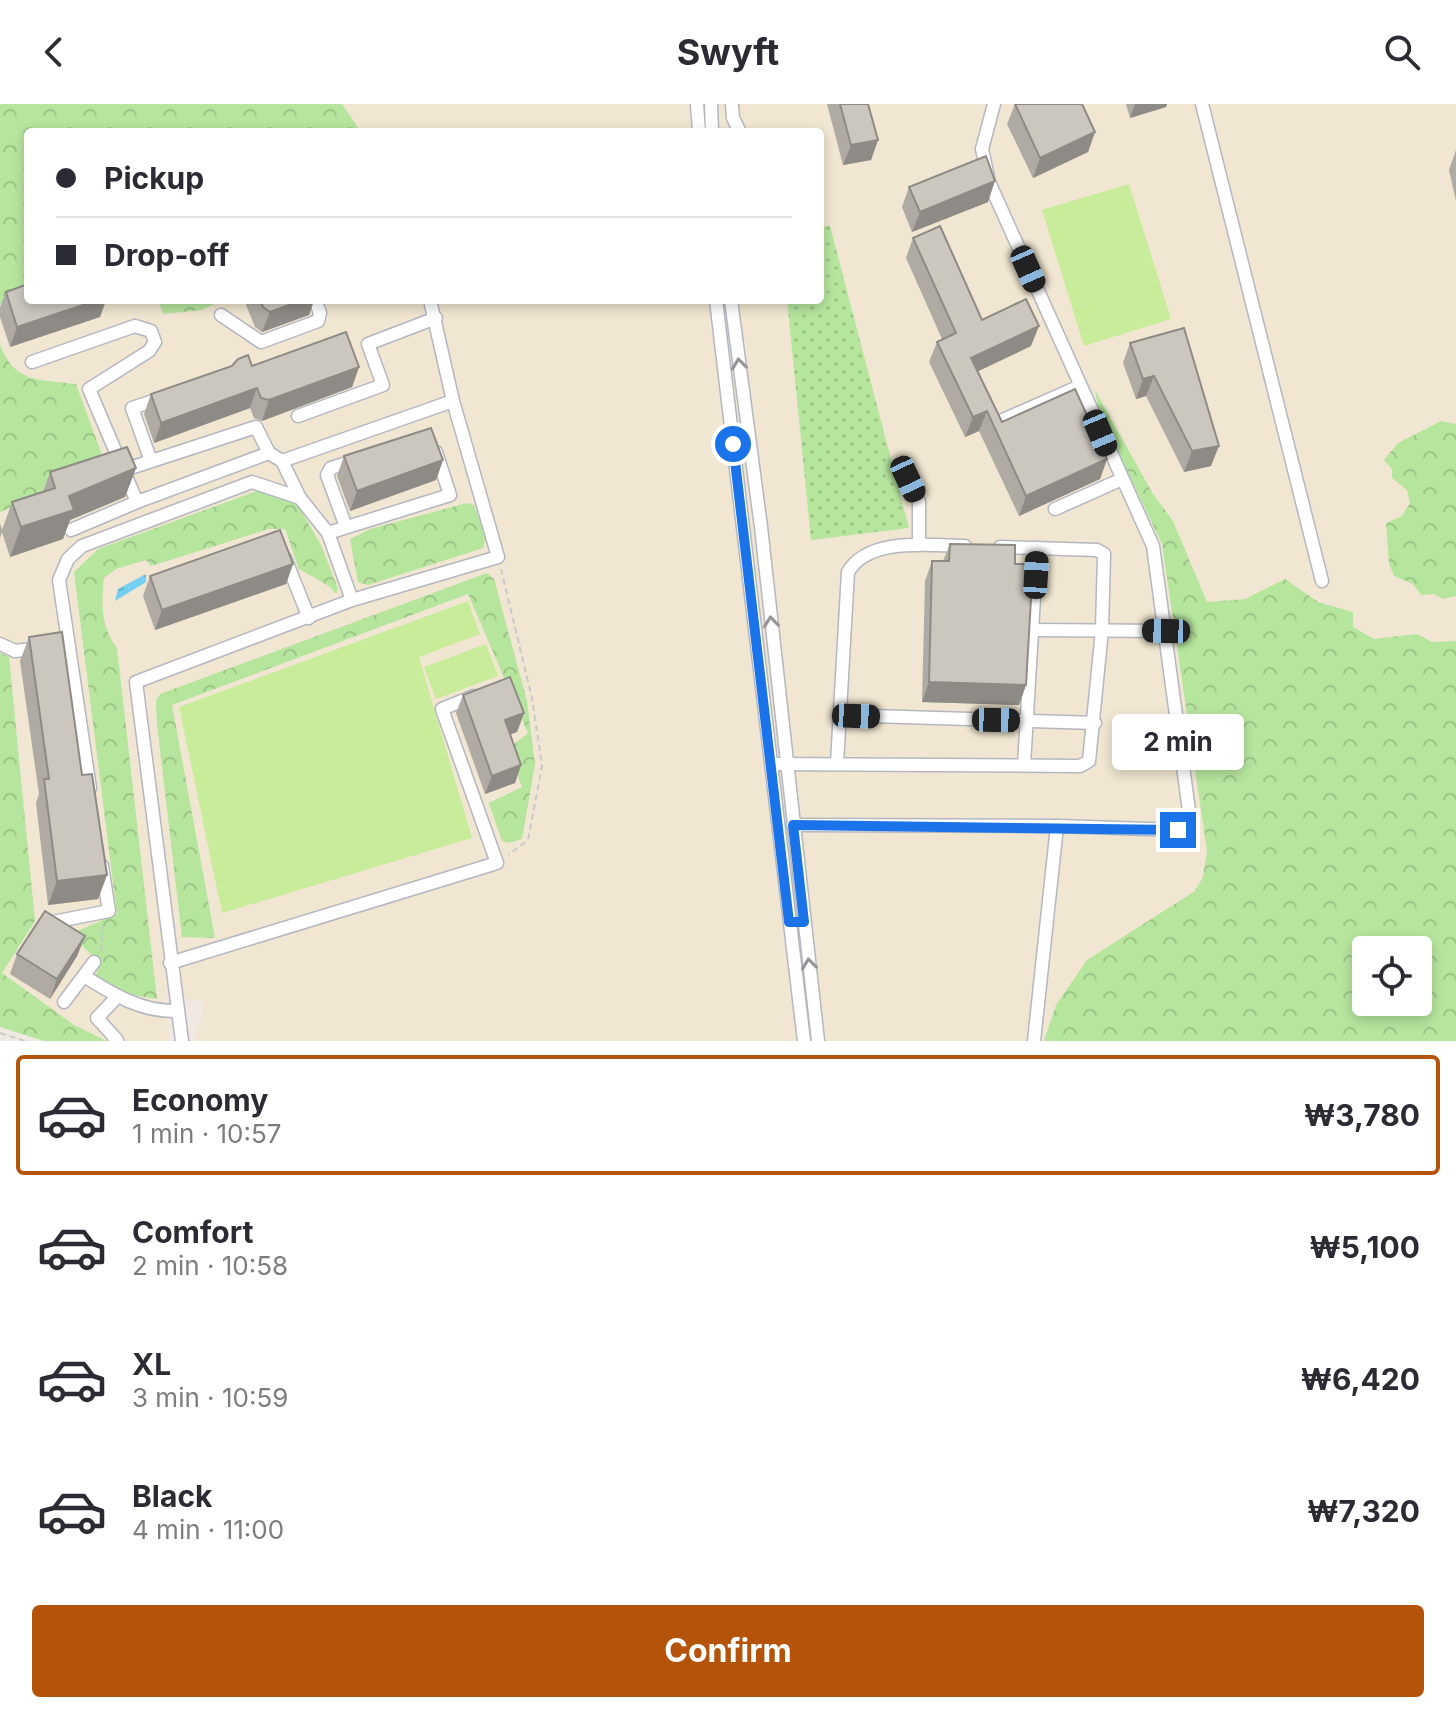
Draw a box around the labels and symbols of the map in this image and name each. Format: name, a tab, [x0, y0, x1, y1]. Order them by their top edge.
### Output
car	[1007, 242, 1049, 296]
one-way arrow	[731, 357, 748, 371]
car	[1080, 406, 1120, 460]
route start	[715, 426, 751, 462]
car	[887, 452, 929, 506]
car	[1023, 550, 1049, 600]
one-way arrow	[762, 615, 779, 628]
car	[1142, 619, 1190, 643]
car	[832, 703, 880, 729]
car	[972, 708, 1020, 732]
callout: 2 min	[1112, 714, 1244, 770]
route end	[1160, 812, 1196, 848]
one-way arrow	[801, 957, 818, 970]

